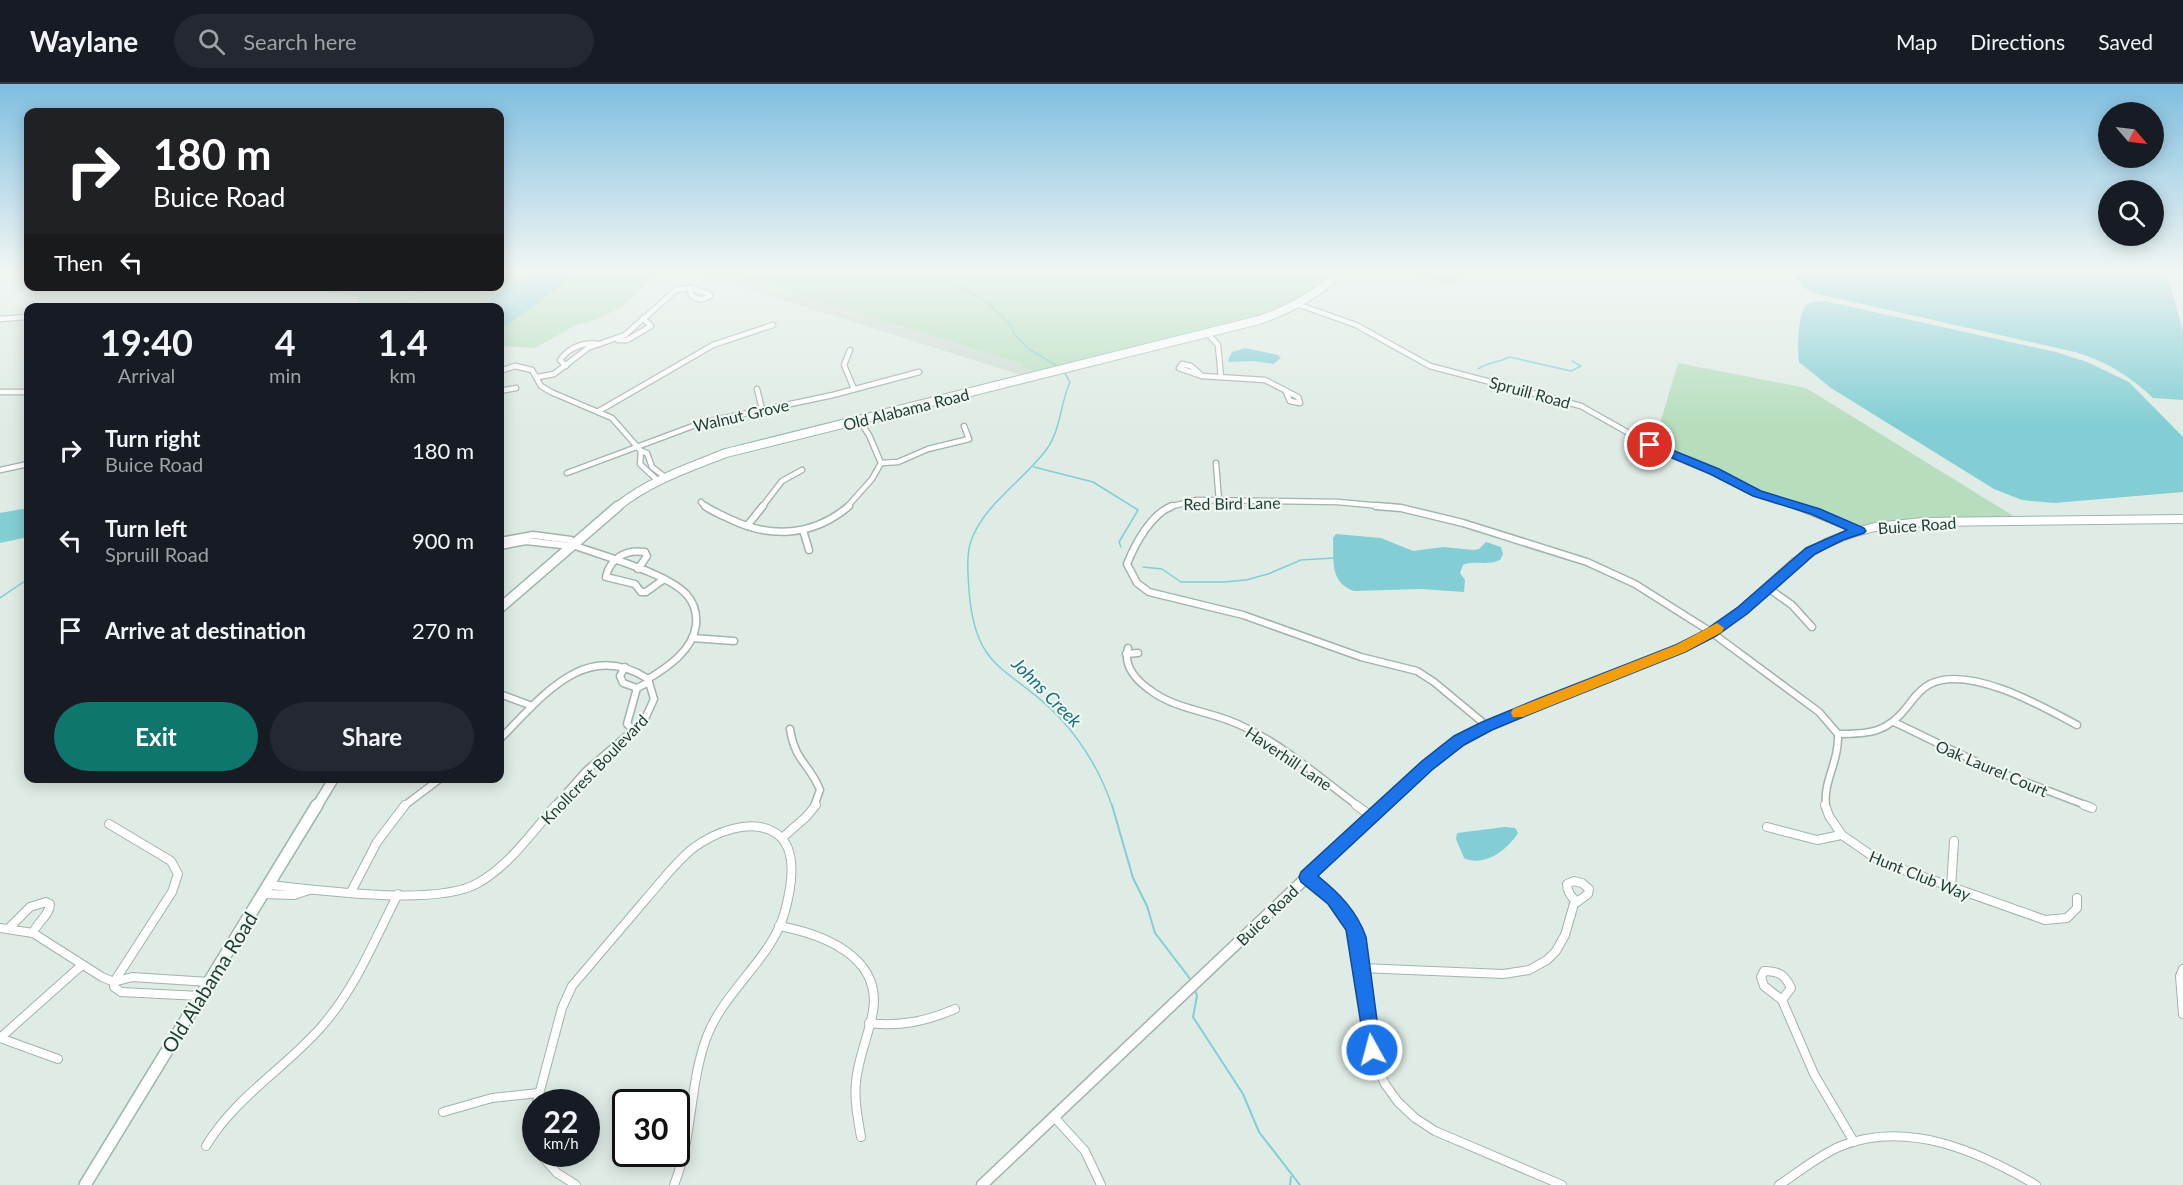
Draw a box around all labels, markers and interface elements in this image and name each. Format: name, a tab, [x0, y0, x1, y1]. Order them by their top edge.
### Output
search box	[174, 14, 594, 68]
text: Waylane	[30, 24, 138, 58]
icon: search	[195, 25, 228, 58]
text: Search here	[243, 28, 357, 55]
text: Map	[1896, 29, 1937, 54]
text: Directions	[1970, 29, 2065, 54]
text: Saved	[2098, 29, 2153, 54]
north arrow	[2098, 102, 2164, 168]
map controls	[2098, 102, 2164, 246]
text: 180 m	[153, 129, 271, 179]
icon: right	[54, 132, 132, 210]
text: Buice Road	[153, 180, 285, 213]
button: search	[2098, 180, 2164, 246]
icon: left	[115, 246, 148, 279]
text: Then	[54, 249, 103, 276]
text: 19:40	[100, 320, 193, 364]
text: 4	[275, 320, 296, 364]
text: 1.4	[378, 320, 428, 364]
text: Arrival	[118, 363, 175, 387]
text: min	[269, 363, 301, 387]
text: km	[389, 363, 416, 387]
street label: Spruill Road	[1487, 372, 1573, 412]
street label: Old Alabama Road	[841, 384, 971, 434]
street label: Walnut Grove	[691, 395, 791, 435]
pin	[1624, 419, 1675, 470]
text: Turn right	[105, 425, 200, 452]
icon: arrive	[1633, 428, 1666, 461]
icon: right	[54, 434, 87, 467]
text: 180 m	[412, 437, 474, 464]
text: Buice Road	[105, 452, 203, 476]
street label: Red Bird Lane	[1183, 493, 1281, 513]
street label: Buice Road	[1877, 513, 1957, 537]
text: Turn left	[105, 515, 187, 542]
icon: left	[54, 524, 87, 557]
text: 900 m	[412, 527, 474, 554]
text: Spruill Road	[105, 542, 209, 566]
icon: arrive	[54, 614, 87, 647]
text: Arrive at destination	[105, 617, 306, 644]
text: 270 m	[412, 617, 474, 644]
water label: Johns Creek	[1007, 652, 1087, 732]
button: Exit	[54, 702, 258, 771]
button: Share	[270, 702, 474, 771]
street label: Knollcrest Boulevard	[537, 710, 651, 828]
street label: Haverhill Lane	[1242, 722, 1336, 794]
street label: Oak Laurel Court	[1933, 736, 2051, 800]
street label: Hunt Club Way	[1867, 846, 1974, 904]
street label: Buice Road	[1232, 881, 1302, 949]
street label: Old Alabama Road	[156, 907, 262, 1057]
position arrow	[1340, 1018, 1404, 1082]
speed limit sign: 30	[612, 1089, 690, 1167]
text: 22	[544, 1103, 578, 1139]
text: km/h	[543, 1134, 579, 1152]

